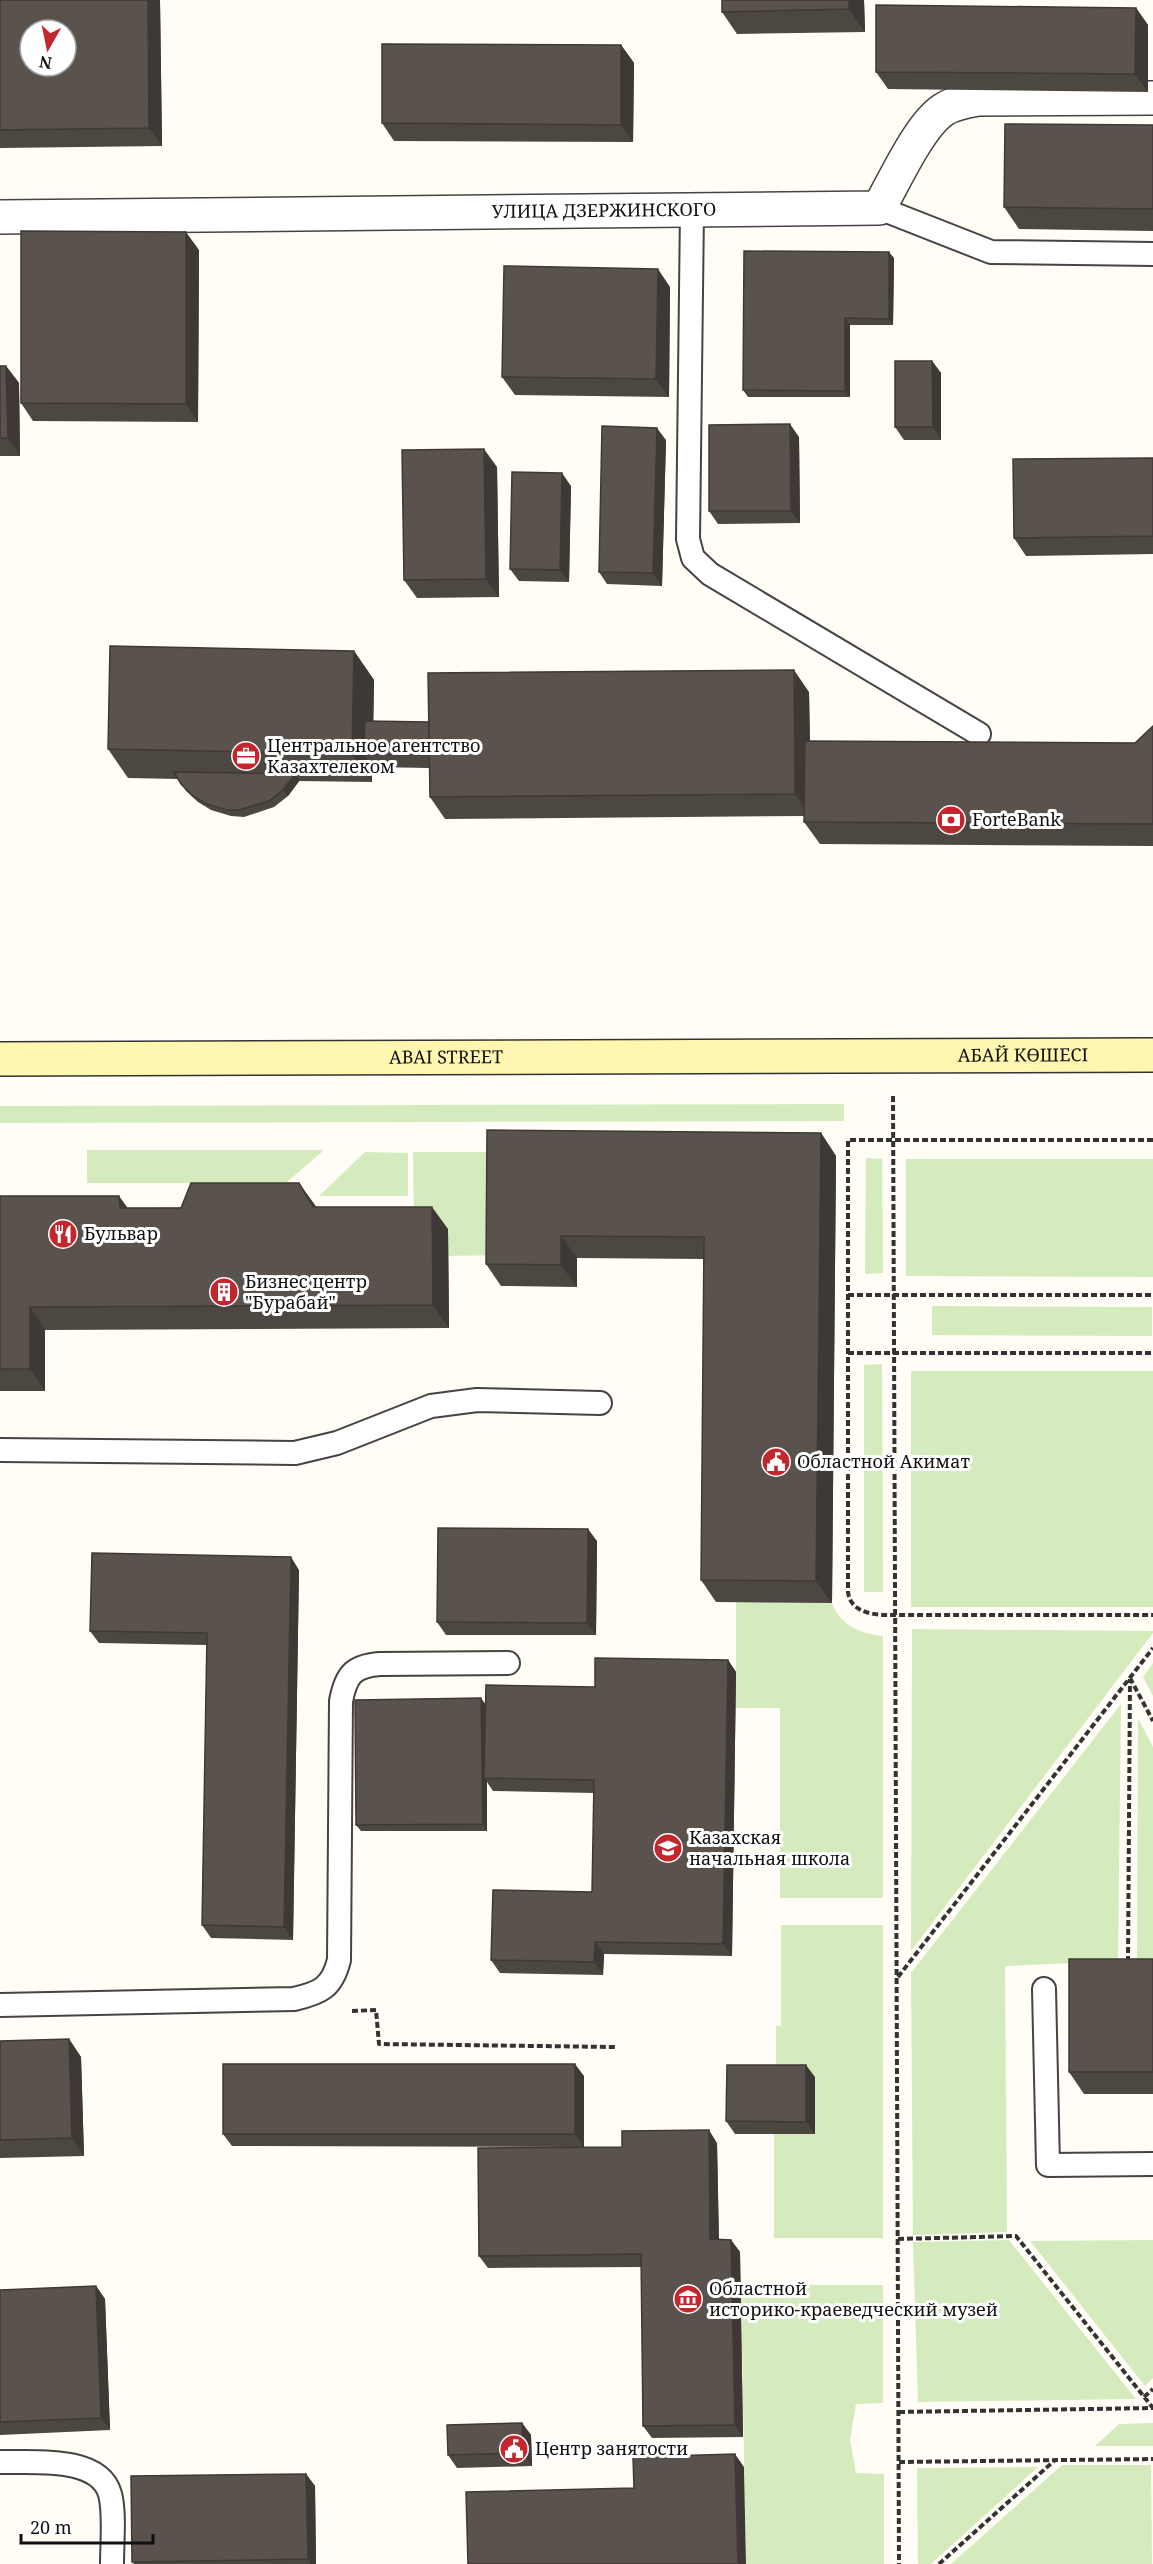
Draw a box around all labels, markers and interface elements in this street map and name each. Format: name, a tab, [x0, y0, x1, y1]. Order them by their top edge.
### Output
north arrow	[18, 18, 78, 78]
text: N	[37, 51, 54, 75]
street label: УЛИЦА ДЗЕРЖИНСКОГО	[492, 197, 716, 223]
place label: Центральное агентство Казахтелеком	[267, 733, 480, 778]
office icon: Центральное агентство Казахтелеком	[230, 740, 262, 772]
bank icon: ForteBank	[935, 804, 967, 836]
place label: ForteBank	[972, 807, 1061, 831]
street label: АБАЙ КӨШЕСІ	[958, 1042, 1088, 1067]
street label: ABAI STREET	[389, 1044, 503, 1069]
restaurant icon: Бульвар	[47, 1218, 79, 1250]
place label: Бульвар	[84, 1221, 158, 1245]
place label: Бизнес центр "Бурабай"	[245, 1269, 367, 1314]
building icon: Бизнес центр "Бурабай"	[208, 1276, 240, 1308]
public building icon: Областной Акимат	[760, 1446, 792, 1478]
place label: Областной Акимат	[797, 1449, 970, 1473]
place label: Казахская начальная школа	[689, 1825, 850, 1870]
school or university icon: Казахская начальная школа	[652, 1832, 684, 1864]
place label: Областной историко-краеведческий музей	[709, 2276, 998, 2321]
museum icon: Областной историко-краеведческий музей	[672, 2283, 704, 2315]
public building icon: Центр занятости	[498, 2433, 530, 2465]
place label: Центр занятости	[535, 2436, 688, 2460]
scale bar	[21, 2507, 153, 2545]
text: 20 m	[30, 2515, 72, 2539]

